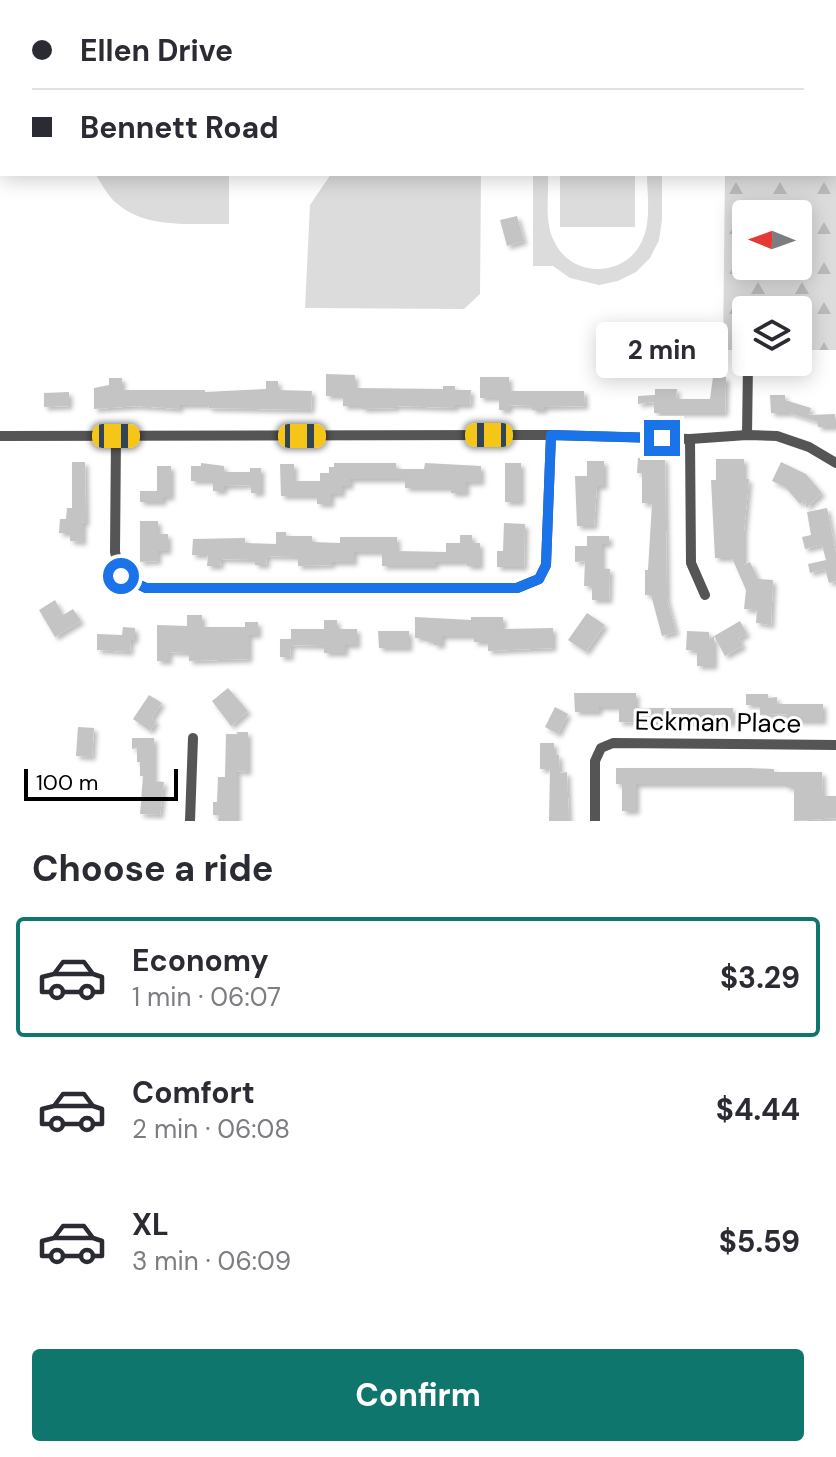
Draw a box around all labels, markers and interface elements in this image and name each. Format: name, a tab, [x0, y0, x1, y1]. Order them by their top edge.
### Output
text: Ellen Drive	[80, 31, 233, 70]
text: Bennett Road	[80, 108, 279, 147]
north arrow	[732, 200, 812, 280]
map controls	[732, 200, 812, 376]
button: layers	[732, 296, 812, 376]
callout: 2 min	[596, 322, 728, 378]
text: 2 min	[628, 333, 696, 367]
route end	[644, 420, 680, 456]
car	[465, 423, 513, 447]
car	[92, 424, 140, 448]
car	[278, 424, 326, 448]
route start	[103, 558, 139, 594]
street label: Eckman Place	[634, 704, 802, 740]
scale bar	[24, 765, 178, 801]
text: 100 m	[36, 768, 98, 797]
text: Choose a ride	[32, 845, 273, 892]
icon: car	[36, 941, 108, 1013]
text: Economy	[132, 941, 269, 980]
text: $3.29	[720, 958, 800, 997]
text: 1 min · 06:07	[132, 980, 281, 1014]
icon: car	[36, 1073, 108, 1145]
text: Comfort	[132, 1073, 255, 1112]
text: $4.44	[716, 1090, 800, 1129]
text: 2 min · 06:08	[132, 1112, 290, 1146]
icon: car	[36, 1205, 108, 1277]
text: XL	[132, 1205, 169, 1244]
text: $5.59	[719, 1222, 800, 1261]
text: 3 min · 06:09	[132, 1244, 291, 1278]
button: Confirm	[32, 1349, 804, 1441]

